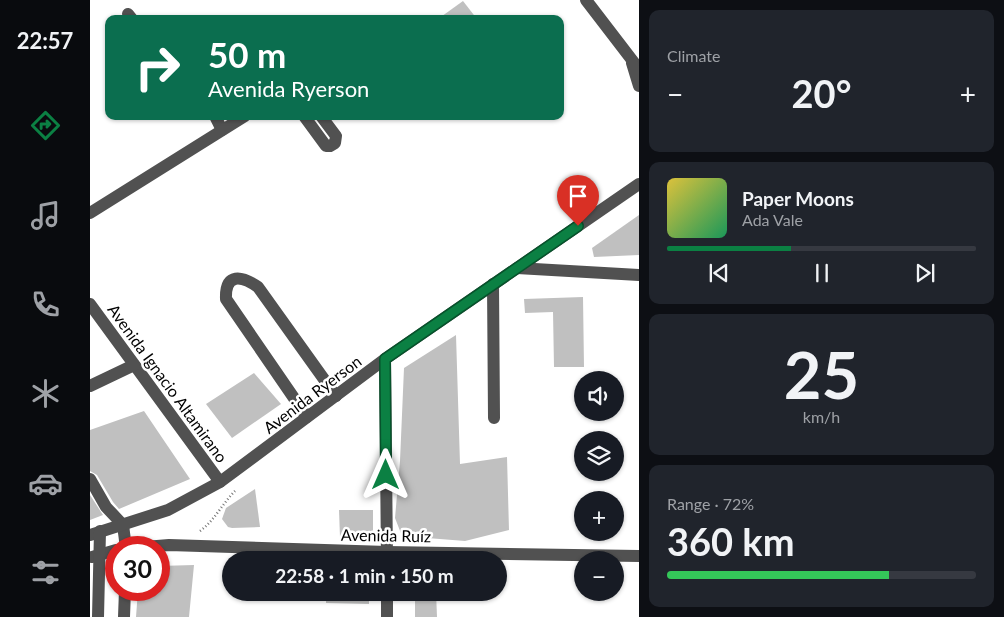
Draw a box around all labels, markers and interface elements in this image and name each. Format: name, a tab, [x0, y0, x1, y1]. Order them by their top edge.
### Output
text: 22:57	[17, 27, 73, 54]
text: 50 m	[208, 33, 286, 75]
icon: right	[125, 35, 190, 100]
text: Climate	[667, 46, 720, 65]
text: 20°	[792, 70, 851, 116]
text: Avenida Ryerson	[208, 75, 369, 102]
text: −	[667, 77, 683, 111]
text: +	[960, 77, 976, 111]
icon: directions	[28, 108, 63, 143]
pin	[557, 175, 599, 226]
icon: arrive	[564, 182, 592, 210]
text: Paper Moons	[742, 187, 854, 210]
icon: music	[28, 198, 63, 233]
text: Ada Vale	[742, 210, 803, 229]
icon: previous	[705, 259, 733, 287]
icon: pause	[808, 259, 836, 287]
icon: next	[911, 259, 939, 287]
icon: phone	[28, 287, 63, 322]
street label: Avenida Ignacio Altamirano	[104, 300, 232, 466]
text: 25	[784, 335, 859, 413]
street label: Avenida Ryerson	[259, 351, 365, 437]
map controls	[574, 371, 624, 601]
button: sound	[574, 371, 624, 421]
icon: climate	[28, 376, 63, 411]
text: km/h	[803, 407, 840, 426]
button: layers	[574, 431, 624, 481]
position arrow	[359, 448, 411, 500]
icon: car	[28, 466, 63, 501]
button: +	[574, 491, 624, 541]
text: Range · 72%	[667, 494, 754, 513]
text: 360 km	[667, 518, 795, 564]
street label: Avenida Ruíz	[341, 525, 431, 545]
speed limit sign: 30	[105, 536, 170, 601]
button: −	[574, 551, 624, 601]
icon: filters	[28, 555, 63, 590]
text: 22:58 · 1 min · 150 m	[275, 564, 454, 587]

